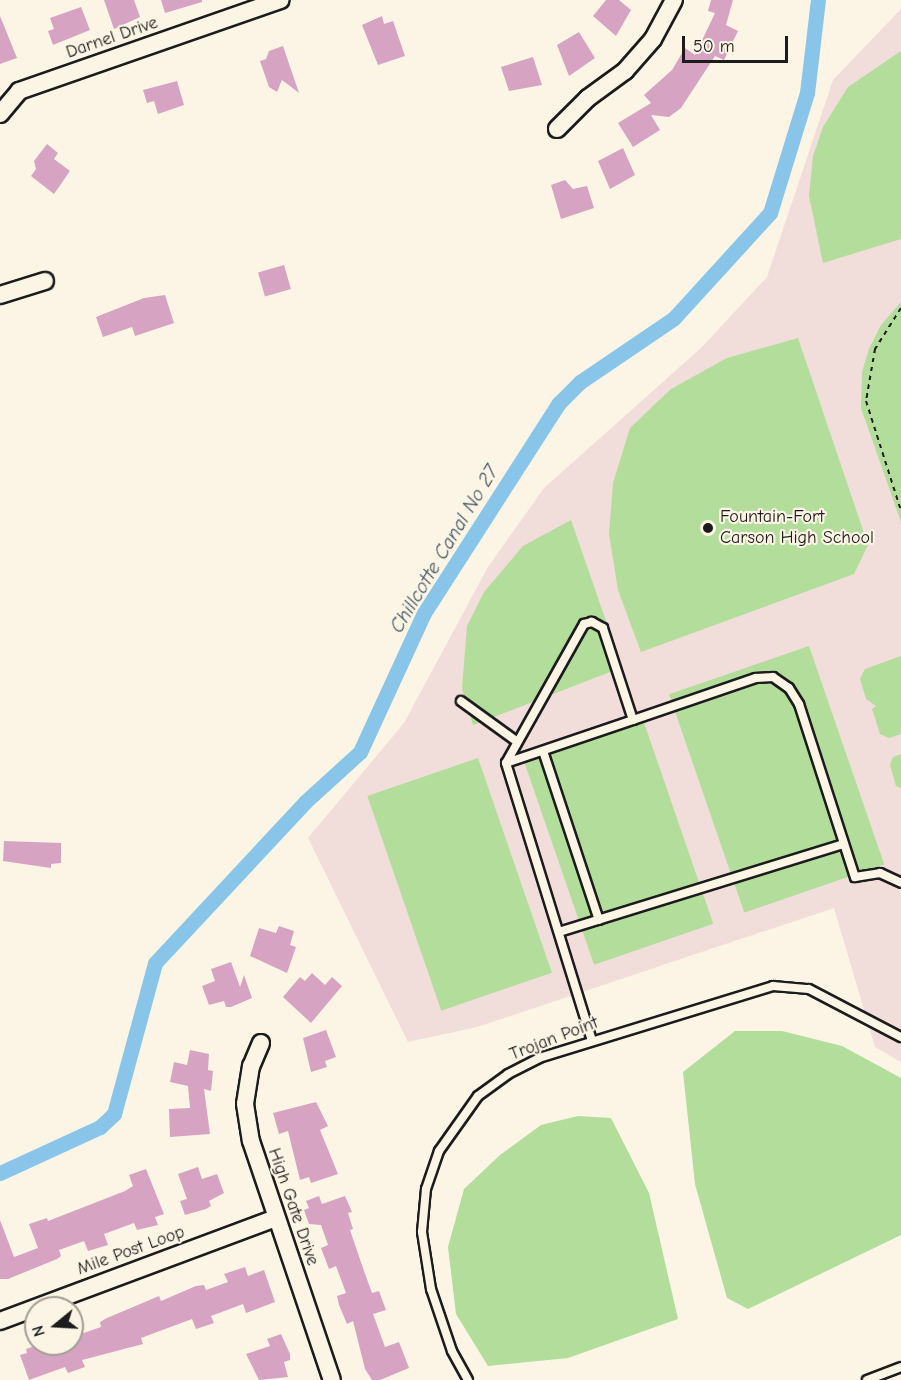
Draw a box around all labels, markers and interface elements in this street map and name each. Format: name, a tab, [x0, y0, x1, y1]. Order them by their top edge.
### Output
street label: Darnel Drive	[63, 12, 161, 64]
scale bar	[685, 24, 792, 62]
text: 50 m	[693, 36, 735, 57]
water label: Chillcotte Canal No 27	[385, 461, 503, 637]
place label: Fountain-Fort Carson High School	[720, 507, 874, 550]
marker: Fountain-Fort Carson High School	[701, 521, 715, 535]
street label: Trojan Point	[507, 1012, 601, 1066]
street label: High Gate Drive	[263, 1145, 323, 1269]
street label: Mile Post Loop	[74, 1222, 188, 1280]
north arrow	[24, 1296, 84, 1356]
text: N	[29, 1323, 49, 1339]

